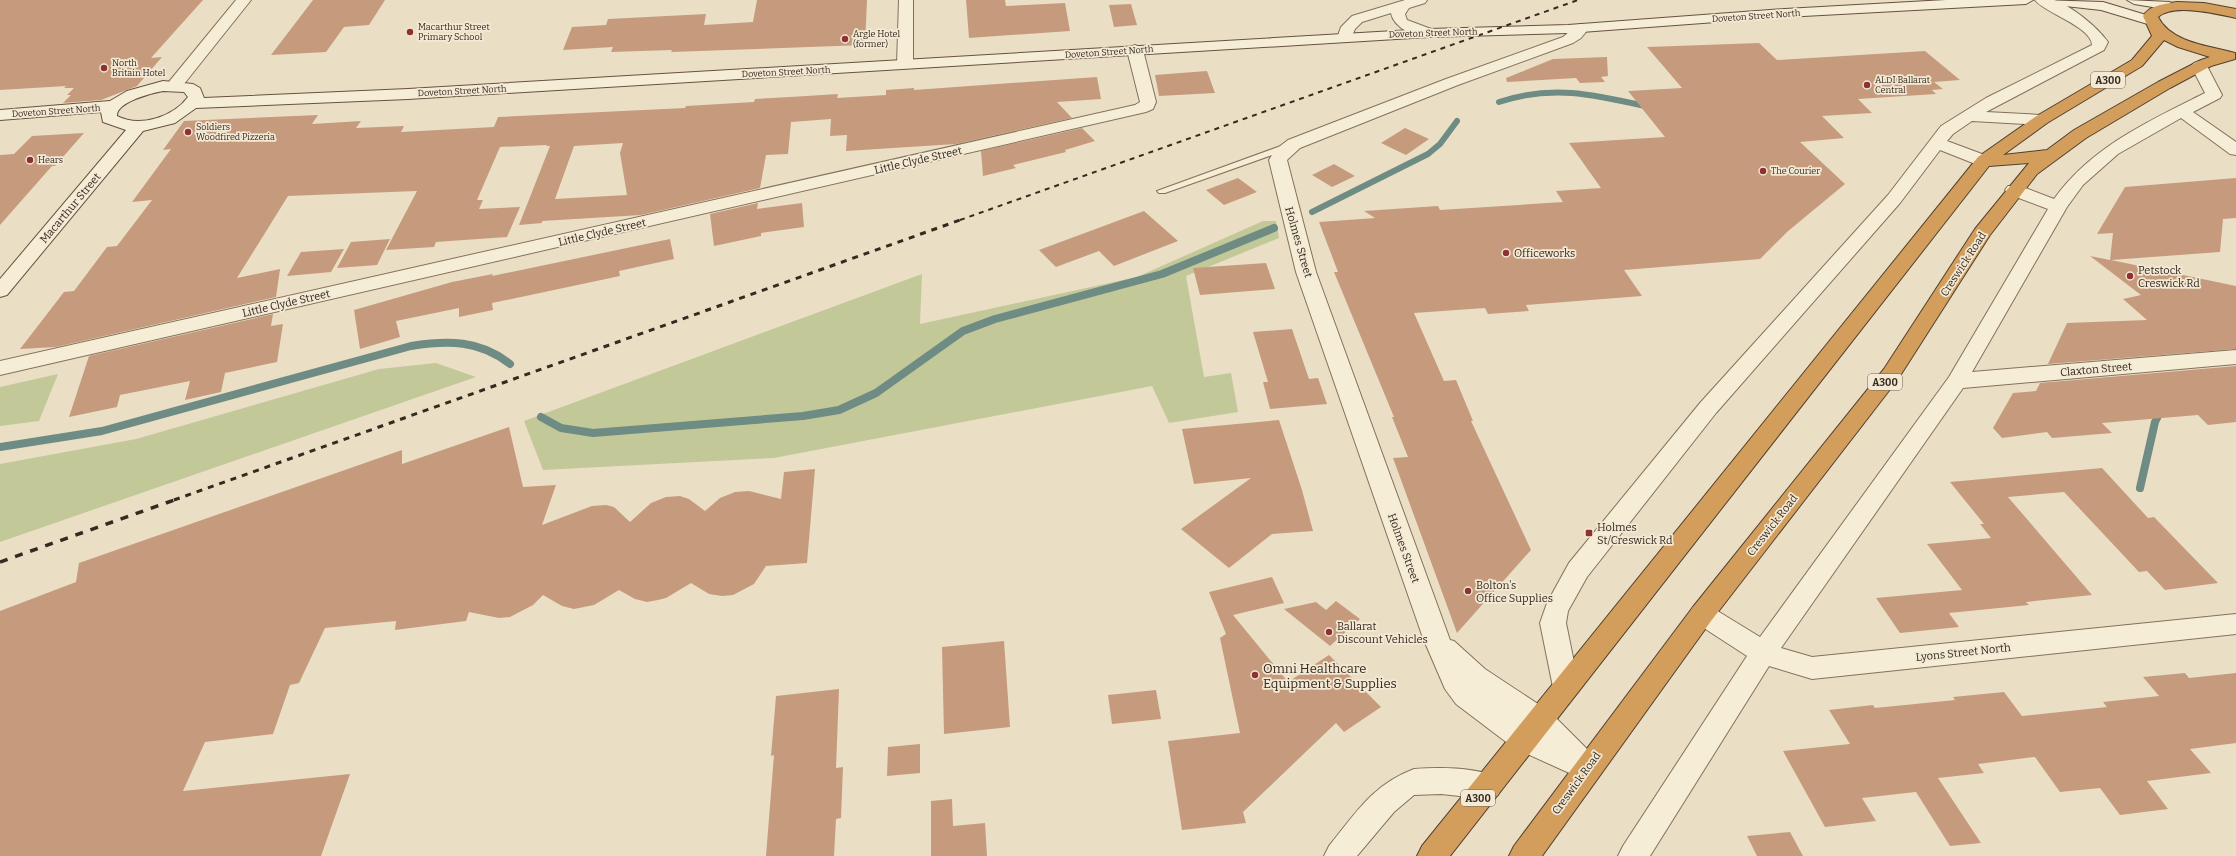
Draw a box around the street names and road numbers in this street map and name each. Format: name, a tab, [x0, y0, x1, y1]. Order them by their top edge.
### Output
street label: Doveton Street North	[1711, 8, 1801, 24]
street label: Doveton Street North	[1388, 26, 1478, 40]
street label: Doveton Street North	[1064, 44, 1154, 60]
street label: Doveton Street North	[741, 65, 831, 79]
road number: A300	[2091, 72, 2125, 88]
street label: Doveton Street North	[417, 84, 507, 98]
street label: Doveton Street North	[11, 103, 101, 119]
street label: Little Clyde Street	[873, 144, 963, 177]
street label: Macarthur Street	[37, 171, 104, 246]
street label: Holmes Street	[1282, 205, 1315, 279]
street label: Little Clyde Street	[557, 216, 647, 249]
street label: Creswick Road	[1938, 229, 1989, 299]
street label: Little Clyde Street	[241, 287, 331, 320]
street label: Claxton Street	[2060, 360, 2133, 379]
road number: A300	[1868, 374, 1902, 390]
street label: Creswick Road	[1744, 492, 1801, 559]
street label: Holmes Street	[1385, 512, 1422, 585]
street label: Lyons Street North	[1915, 641, 2011, 664]
street label: Creswick Road	[1549, 749, 1604, 817]
road number: A300	[1461, 790, 1495, 806]

